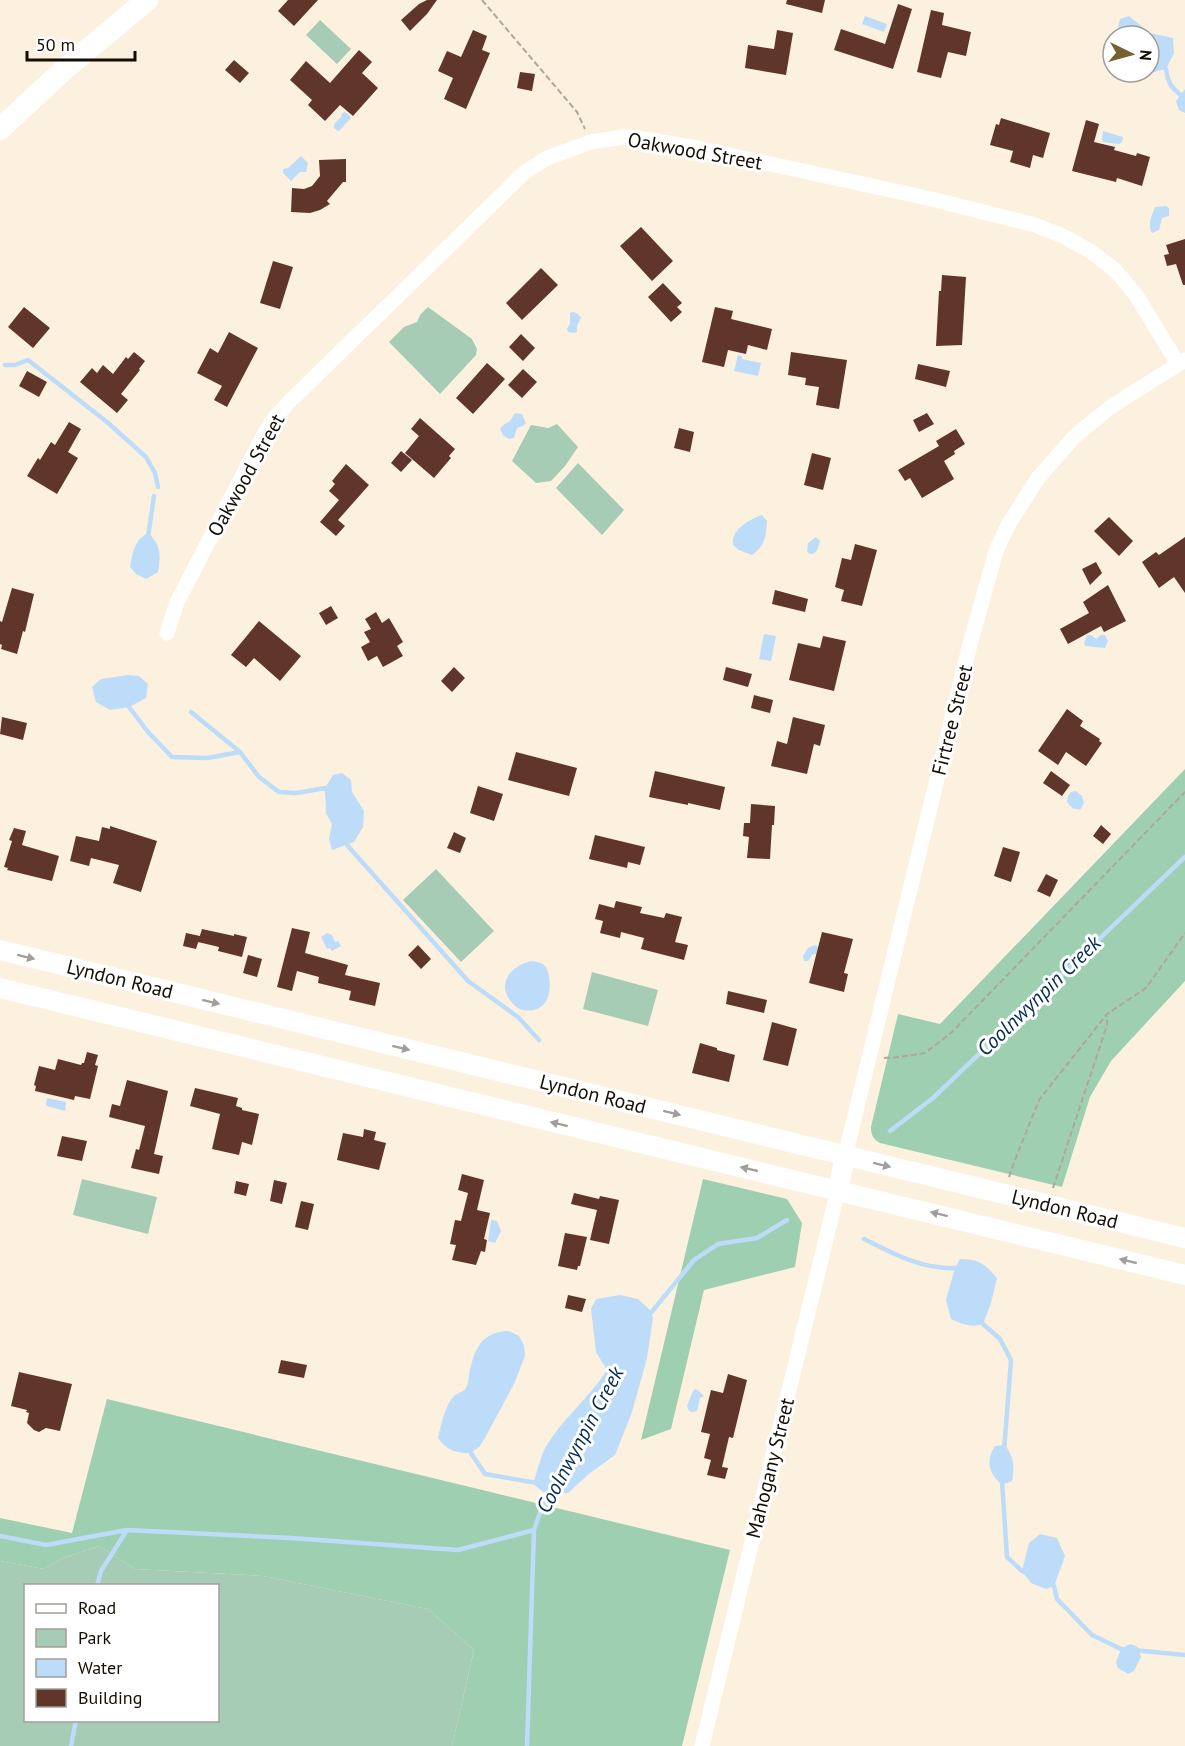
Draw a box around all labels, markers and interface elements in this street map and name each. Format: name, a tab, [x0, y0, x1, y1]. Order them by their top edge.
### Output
scale bar	[27, 24, 135, 62]
north arrow	[1101, 24, 1161, 84]
text: 50 m	[36, 33, 75, 56]
text: N	[1136, 49, 1156, 61]
street label: Oakwood Street	[626, 126, 765, 176]
street label: Oakwood Street	[202, 409, 291, 541]
street label: Firtree Street	[926, 662, 978, 778]
water label: Coolnwynpin Creek	[971, 929, 1107, 1062]
one-way arrow	[17, 952, 35, 962]
street label: Lyndon Road	[64, 953, 176, 1005]
one-way arrow	[202, 997, 221, 1007]
one-way arrow	[392, 1043, 410, 1053]
street label: Lyndon Road	[537, 1068, 649, 1120]
one-way arrow	[663, 1109, 681, 1119]
one-way arrow	[550, 1119, 569, 1129]
one-way arrow	[873, 1160, 891, 1170]
one-way arrow	[740, 1164, 758, 1174]
street label: Lyndon Road	[1009, 1183, 1121, 1235]
one-way arrow	[930, 1209, 948, 1219]
one-way arrow	[1119, 1255, 1137, 1265]
water label: Coolnwynpin Creek	[530, 1361, 630, 1518]
street label: Mahogany Street	[740, 1395, 800, 1541]
legend	[24, 1584, 219, 1722]
text: Road	[78, 1596, 116, 1619]
text: Park	[78, 1626, 111, 1649]
text: Water	[78, 1656, 122, 1679]
text: Building	[78, 1686, 142, 1709]

